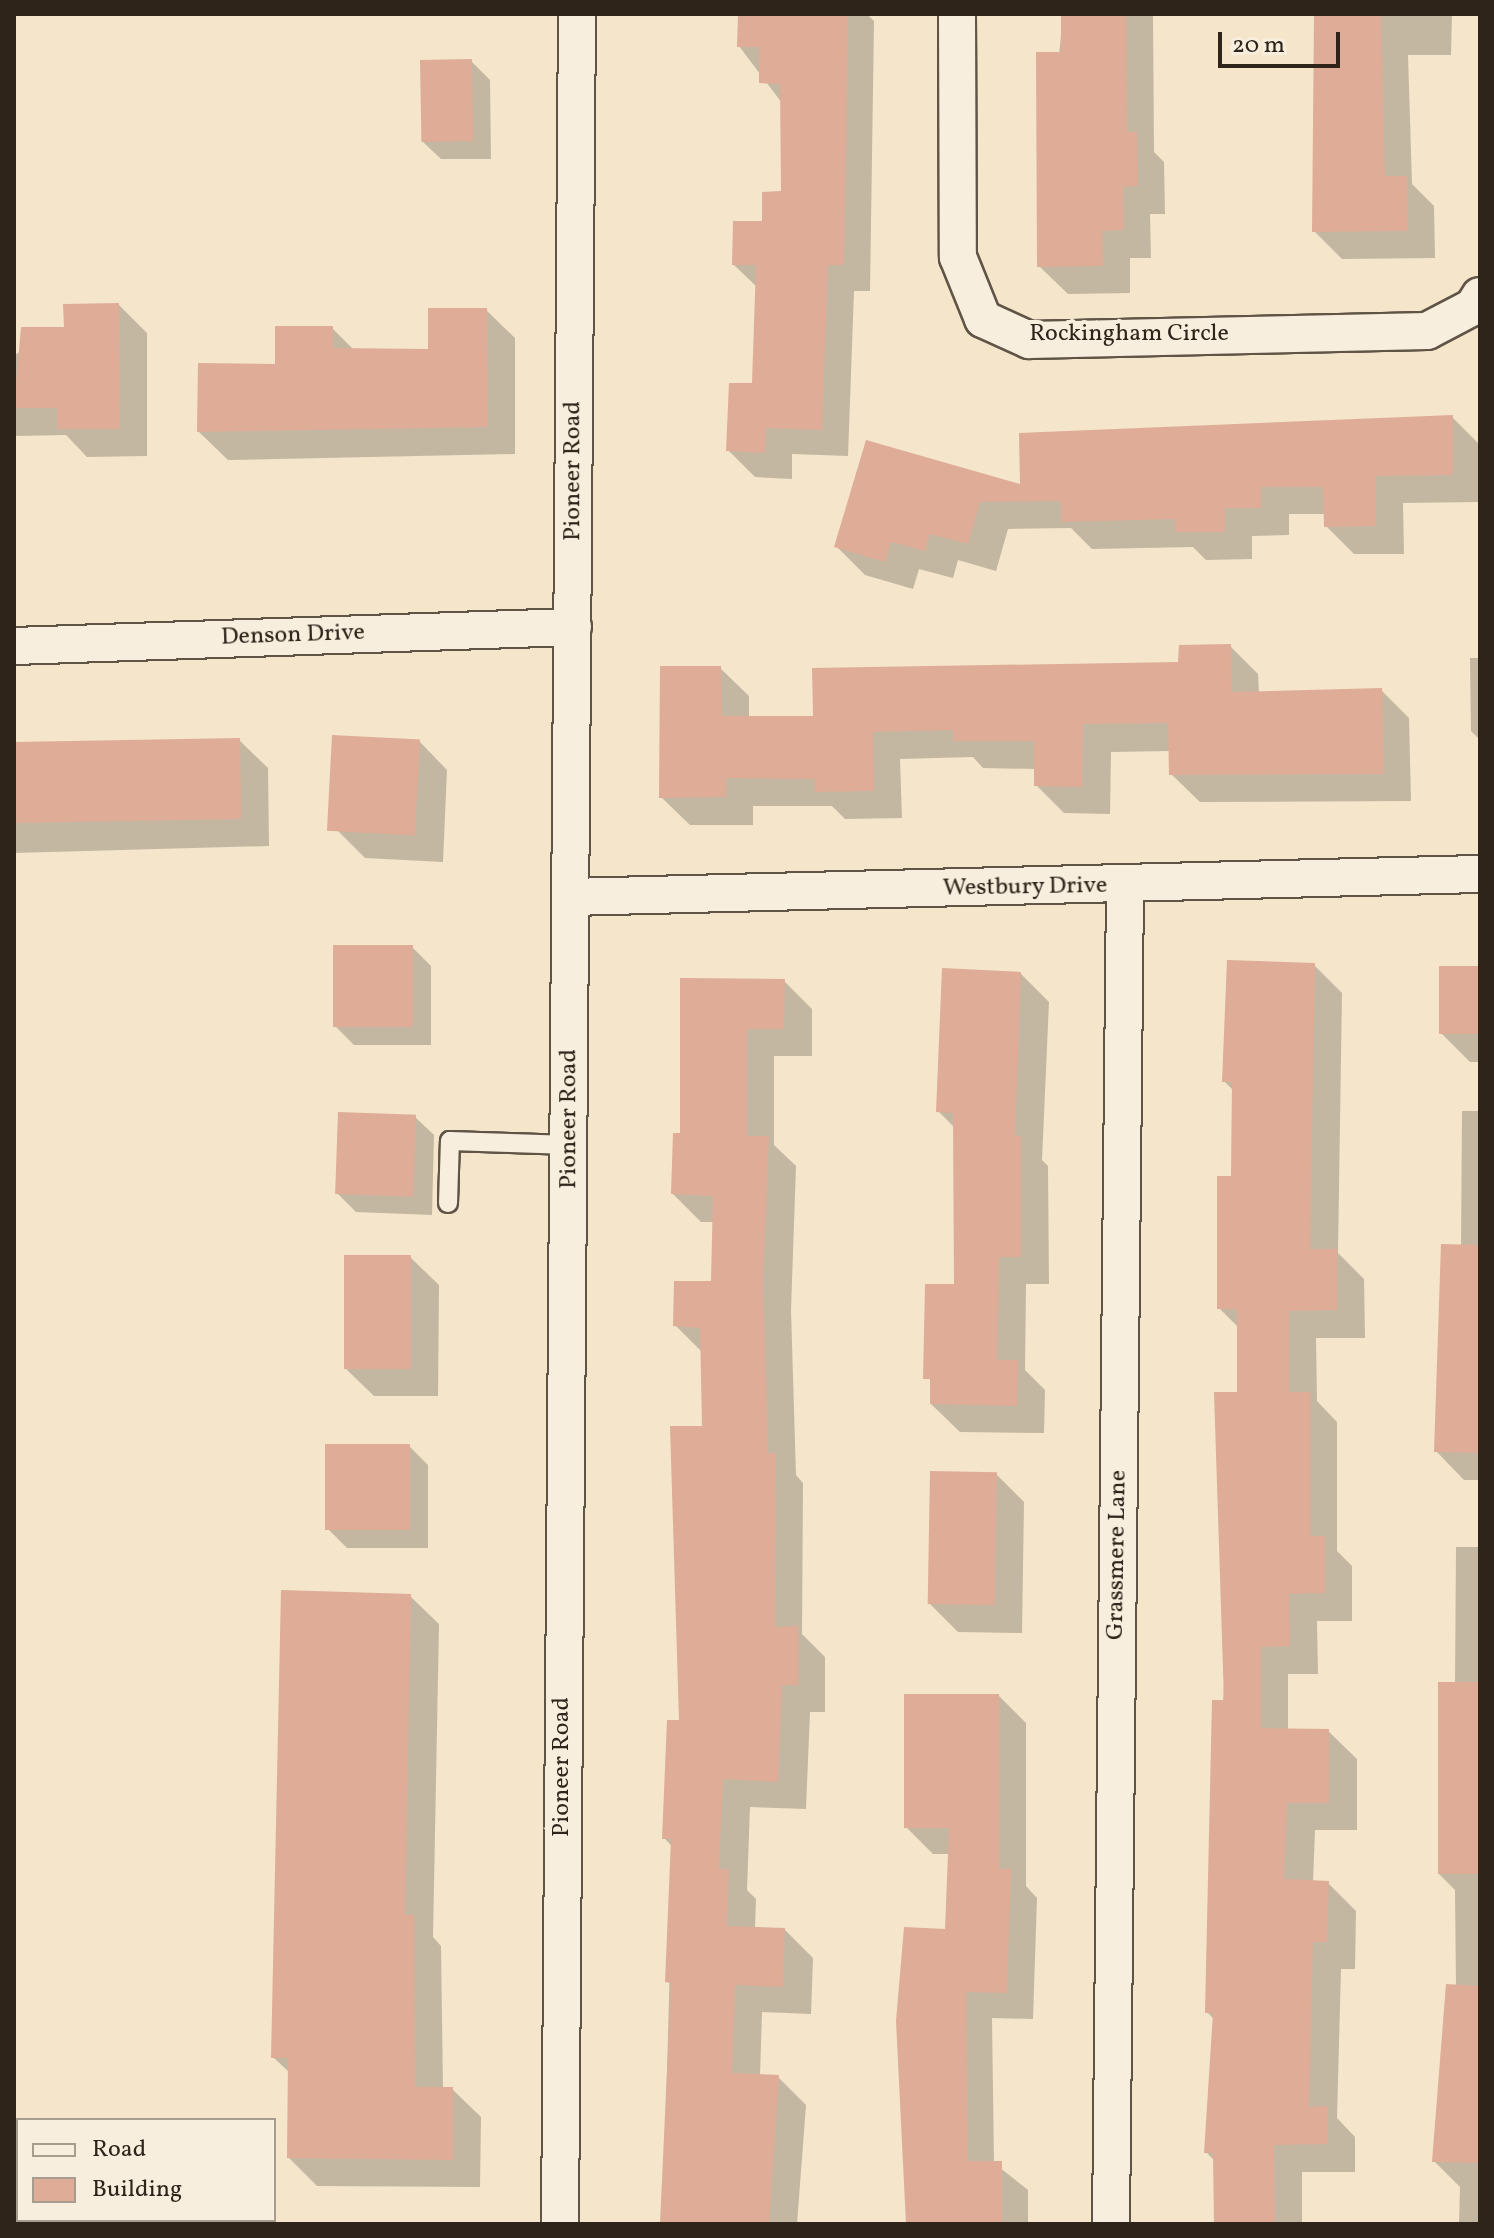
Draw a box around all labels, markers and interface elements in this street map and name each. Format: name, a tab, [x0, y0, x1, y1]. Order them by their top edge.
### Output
scale bar	[1222, 16, 1344, 66]
text: 20 m	[1232, 29, 1285, 63]
street label: Rockingham Circle	[1029, 321, 1229, 349]
street label: Pioneer Road	[560, 401, 588, 541]
street label: Denson Drive	[221, 619, 365, 653]
street label: Westbury Drive	[942, 872, 1108, 904]
street label: Pioneer Road	[556, 1049, 584, 1189]
street label: Grassmere Lane	[1102, 1470, 1134, 1640]
street label: Pioneer Road	[549, 1697, 577, 1837]
legend	[16, 2118, 276, 2222]
text: Road	[92, 2133, 146, 2167]
text: Building	[92, 2173, 182, 2207]

